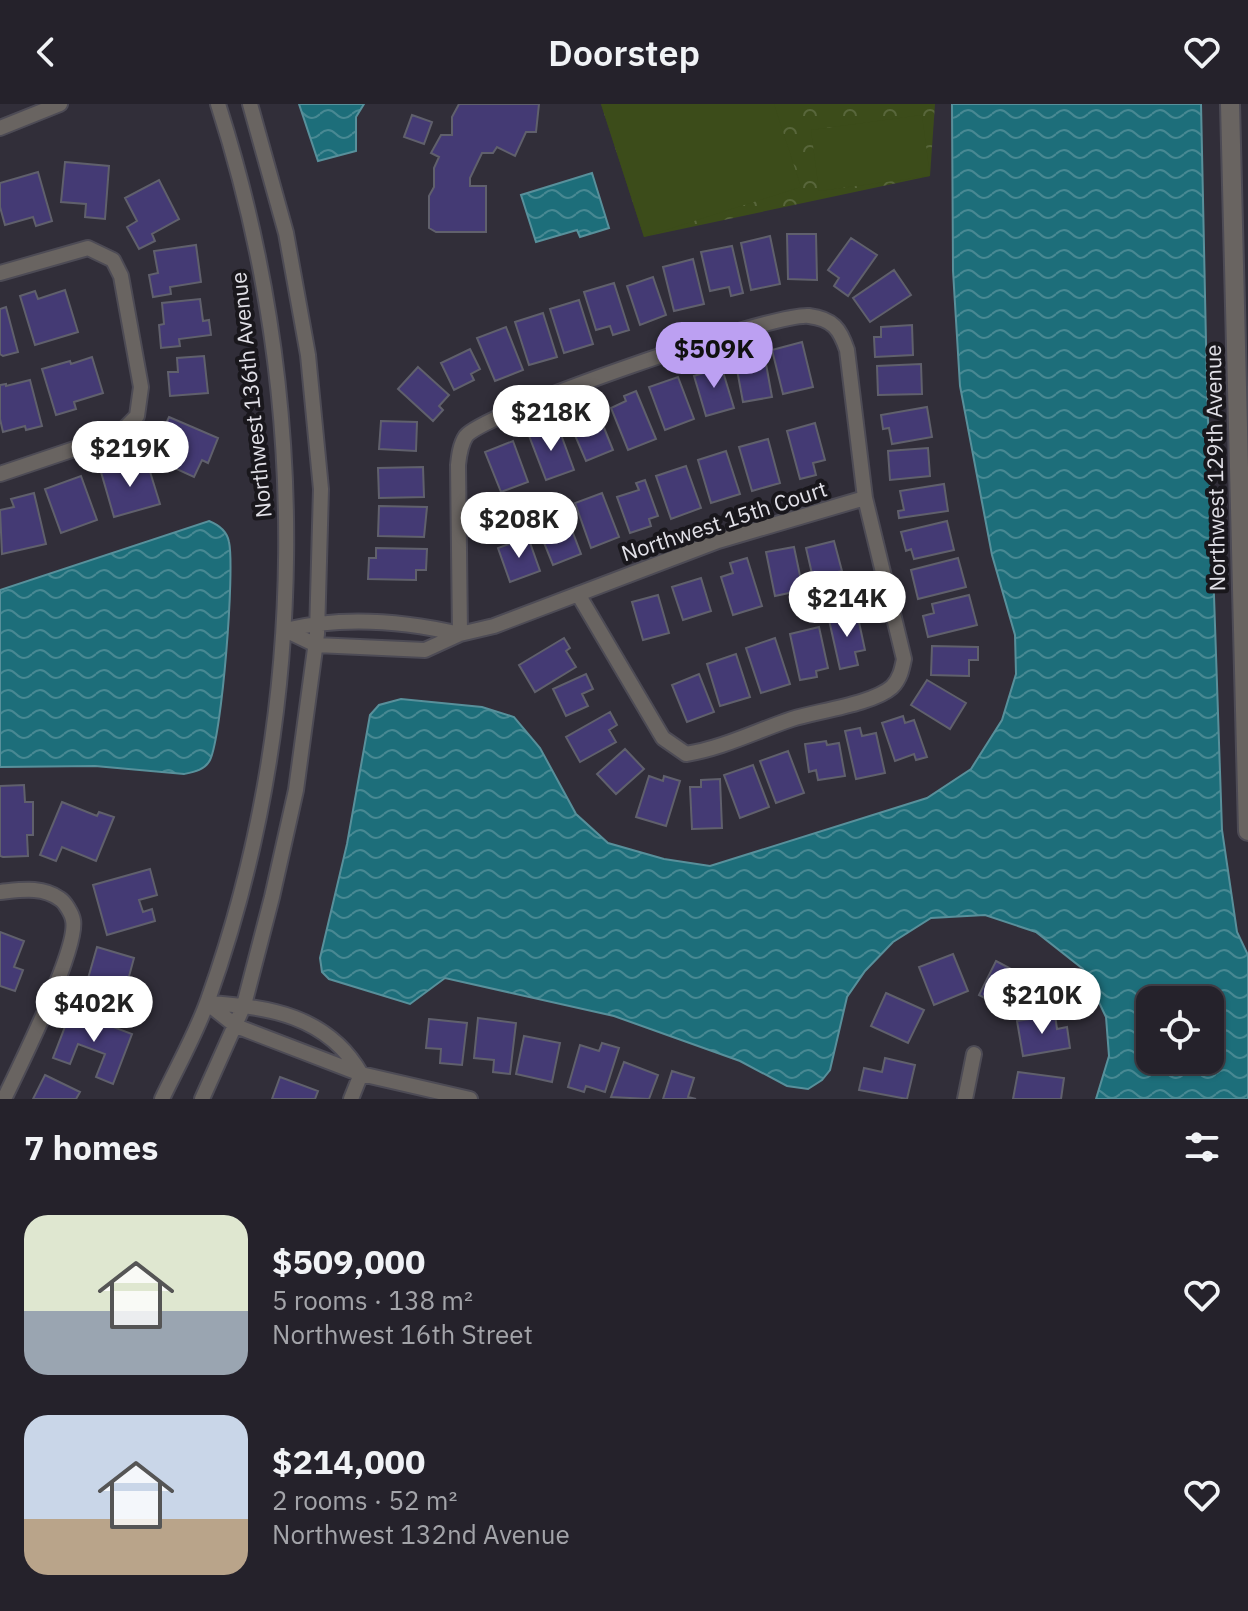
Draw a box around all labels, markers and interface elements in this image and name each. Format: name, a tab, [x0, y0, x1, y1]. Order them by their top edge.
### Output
text: Doorstep	[548, 29, 700, 76]
icon: back	[24, 30, 68, 74]
icon: heart	[1180, 30, 1224, 74]
street label: Northwest 136th Avenue	[223, 271, 278, 519]
pin: $509K	[658, 322, 770, 390]
text: $509K	[674, 331, 754, 365]
street label: Northwest 129th Avenue	[1198, 344, 1231, 592]
pin: $218K	[495, 385, 607, 453]
text: $218K	[511, 394, 591, 428]
pin: $219K	[74, 421, 186, 489]
text: $219K	[90, 430, 170, 464]
street label: Northwest 15th Court	[617, 474, 830, 567]
pin: $208K	[463, 492, 575, 560]
text: $208K	[479, 501, 559, 535]
pin: $214K	[791, 571, 903, 639]
text: $214K	[807, 580, 887, 614]
pin: $210K	[986, 968, 1098, 1036]
pin: $402K	[38, 976, 150, 1044]
text: $210K	[1002, 977, 1082, 1011]
text: $402K	[54, 985, 134, 1019]
map controls	[1136, 986, 1224, 1074]
button: locate	[1136, 986, 1224, 1074]
text: 7 homes	[24, 1125, 159, 1169]
icon: filters	[1180, 1125, 1224, 1169]
text: $509,000	[272, 1239, 425, 1283]
icon: home	[88, 1247, 184, 1343]
icon: heart	[1180, 1273, 1224, 1317]
text: 5 rooms · 138 m²	[272, 1283, 473, 1317]
text: Northwest 16th Street	[272, 1317, 533, 1351]
text: $214,000	[272, 1439, 425, 1483]
icon: home	[88, 1447, 184, 1543]
icon: heart	[1180, 1473, 1224, 1517]
text: 2 rooms · 52 m²	[272, 1483, 457, 1517]
text: Northwest 132nd Avenue	[272, 1517, 570, 1551]

